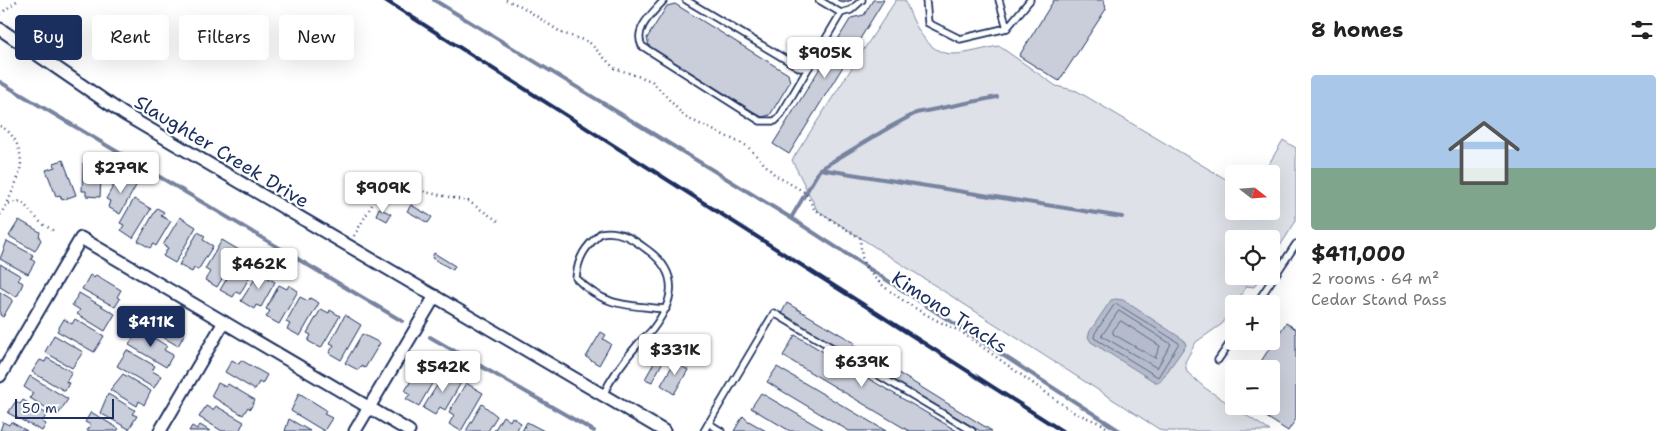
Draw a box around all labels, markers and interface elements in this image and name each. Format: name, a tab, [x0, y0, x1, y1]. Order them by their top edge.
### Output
chip: Buy	[15, 15, 82, 60]
chip: Rent	[92, 15, 169, 60]
chip: Filters	[179, 15, 269, 60]
chip: New	[279, 15, 354, 60]
text: 8 homes	[1311, 16, 1403, 44]
icon: filters	[1628, 16, 1656, 44]
pin: $905K	[790, 36, 860, 79]
text: $905K	[798, 42, 852, 63]
street label: Slaughter Creek Drive	[130, 89, 314, 214]
icon: home	[1439, 108, 1529, 198]
pin: $279K	[86, 152, 156, 194]
text: $279K	[94, 157, 148, 178]
north arrow	[1225, 165, 1280, 220]
map controls	[1225, 165, 1280, 415]
pin: $909K	[348, 172, 418, 214]
text: $909K	[356, 177, 410, 198]
button: locate	[1225, 230, 1280, 285]
text: $411,000	[1311, 240, 1406, 268]
pin: $462K	[224, 248, 294, 290]
text: $462K	[232, 253, 286, 274]
street label: Kimono Tracks	[887, 266, 1012, 359]
text: 2 rooms · 64 m²	[1311, 268, 1439, 289]
text: Cedar Stand Pass	[1311, 289, 1447, 310]
button: +	[1225, 295, 1280, 350]
pin: $411K	[116, 306, 186, 348]
text: $411K	[128, 311, 174, 332]
pin: $331K	[640, 334, 710, 376]
text: $331K	[650, 339, 700, 360]
pin: $639K	[827, 346, 897, 388]
pin: $542K	[408, 350, 478, 393]
text: $639K	[835, 351, 889, 372]
text: $542K	[416, 356, 470, 377]
button: −	[1225, 360, 1280, 415]
scale bar	[15, 396, 114, 419]
text: 50 m	[22, 399, 57, 417]

